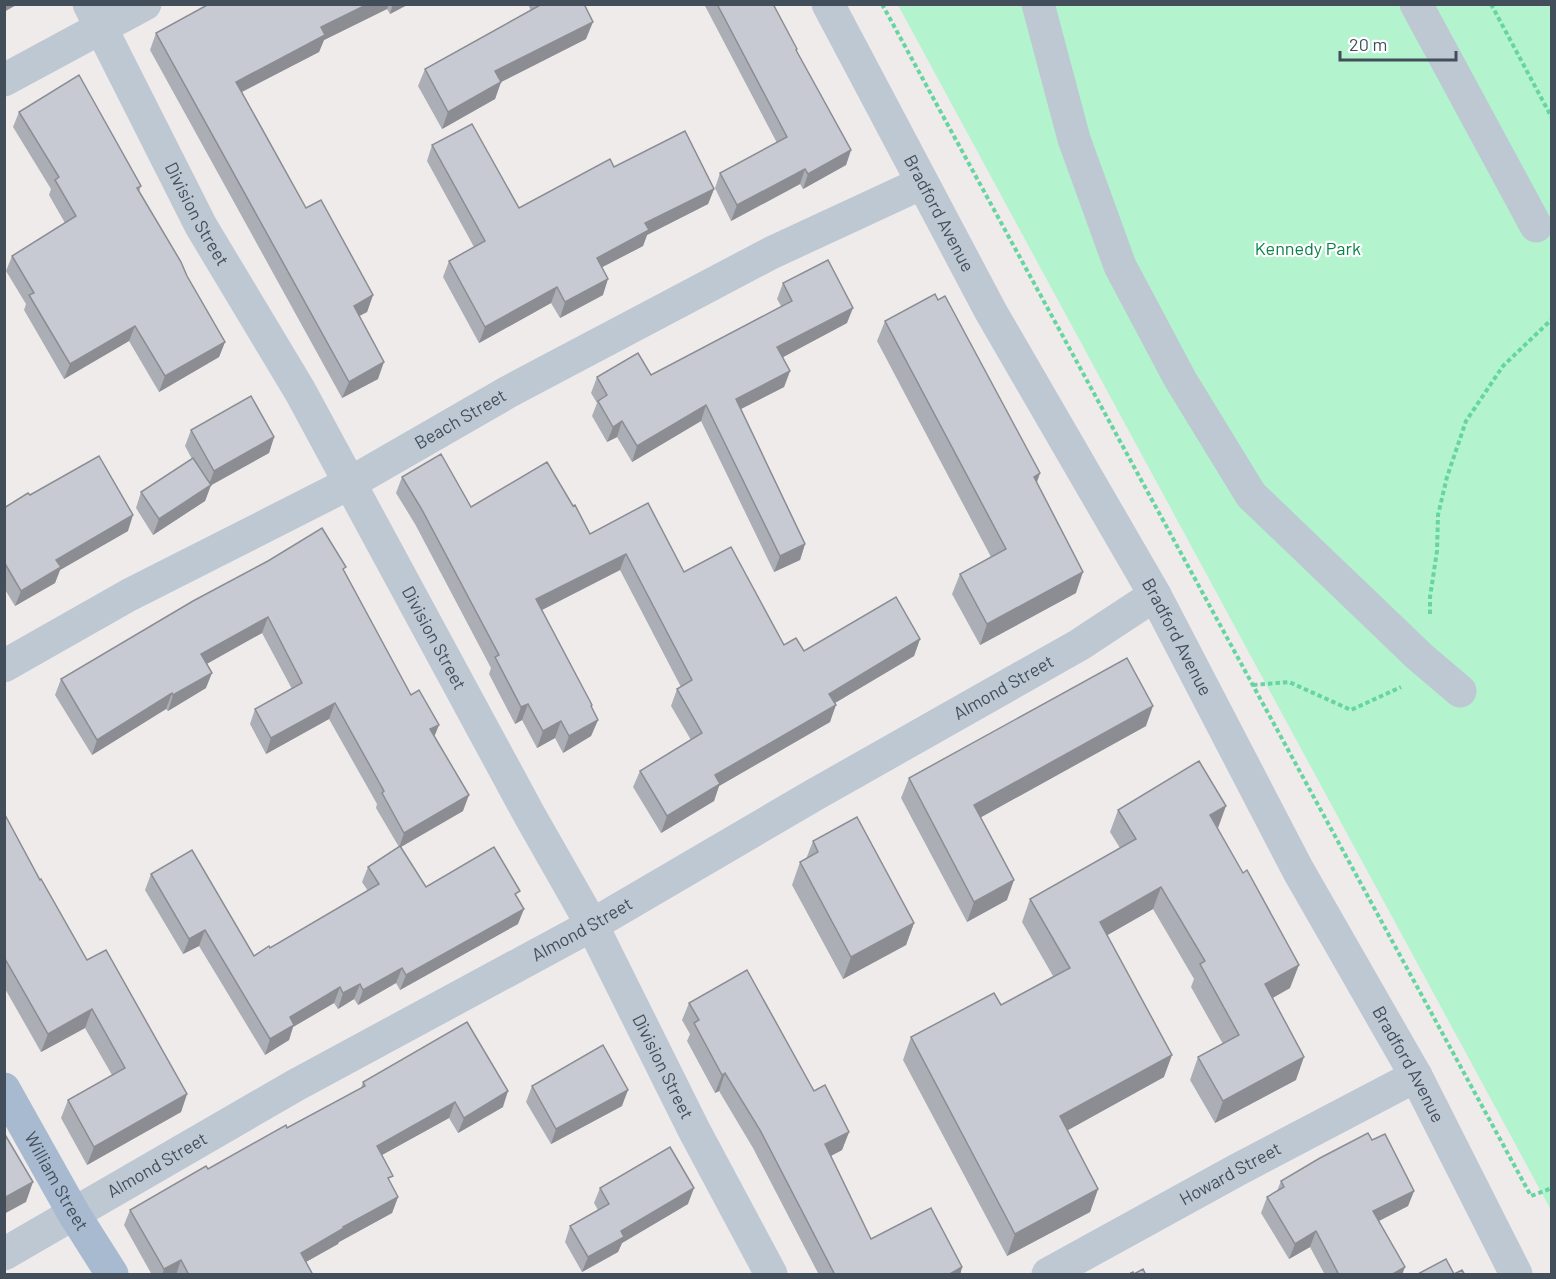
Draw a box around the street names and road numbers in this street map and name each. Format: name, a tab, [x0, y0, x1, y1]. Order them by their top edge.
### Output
street label: Bradford Avenue	[900, 151, 980, 275]
street label: Division Street	[161, 158, 234, 269]
street label: Beach Street	[410, 384, 510, 453]
street label: Bradford Avenue	[1138, 574, 1217, 699]
street label: Division Street	[398, 582, 471, 693]
street label: Almond Street	[949, 650, 1057, 724]
street label: Almond Street	[528, 892, 636, 966]
street label: Bradford Avenue	[1368, 1002, 1450, 1126]
street label: Division Street	[628, 1010, 699, 1122]
street label: Almond Street	[103, 1127, 211, 1202]
street label: William Street	[20, 1128, 94, 1234]
street label: Howard Street	[1175, 1137, 1285, 1210]

